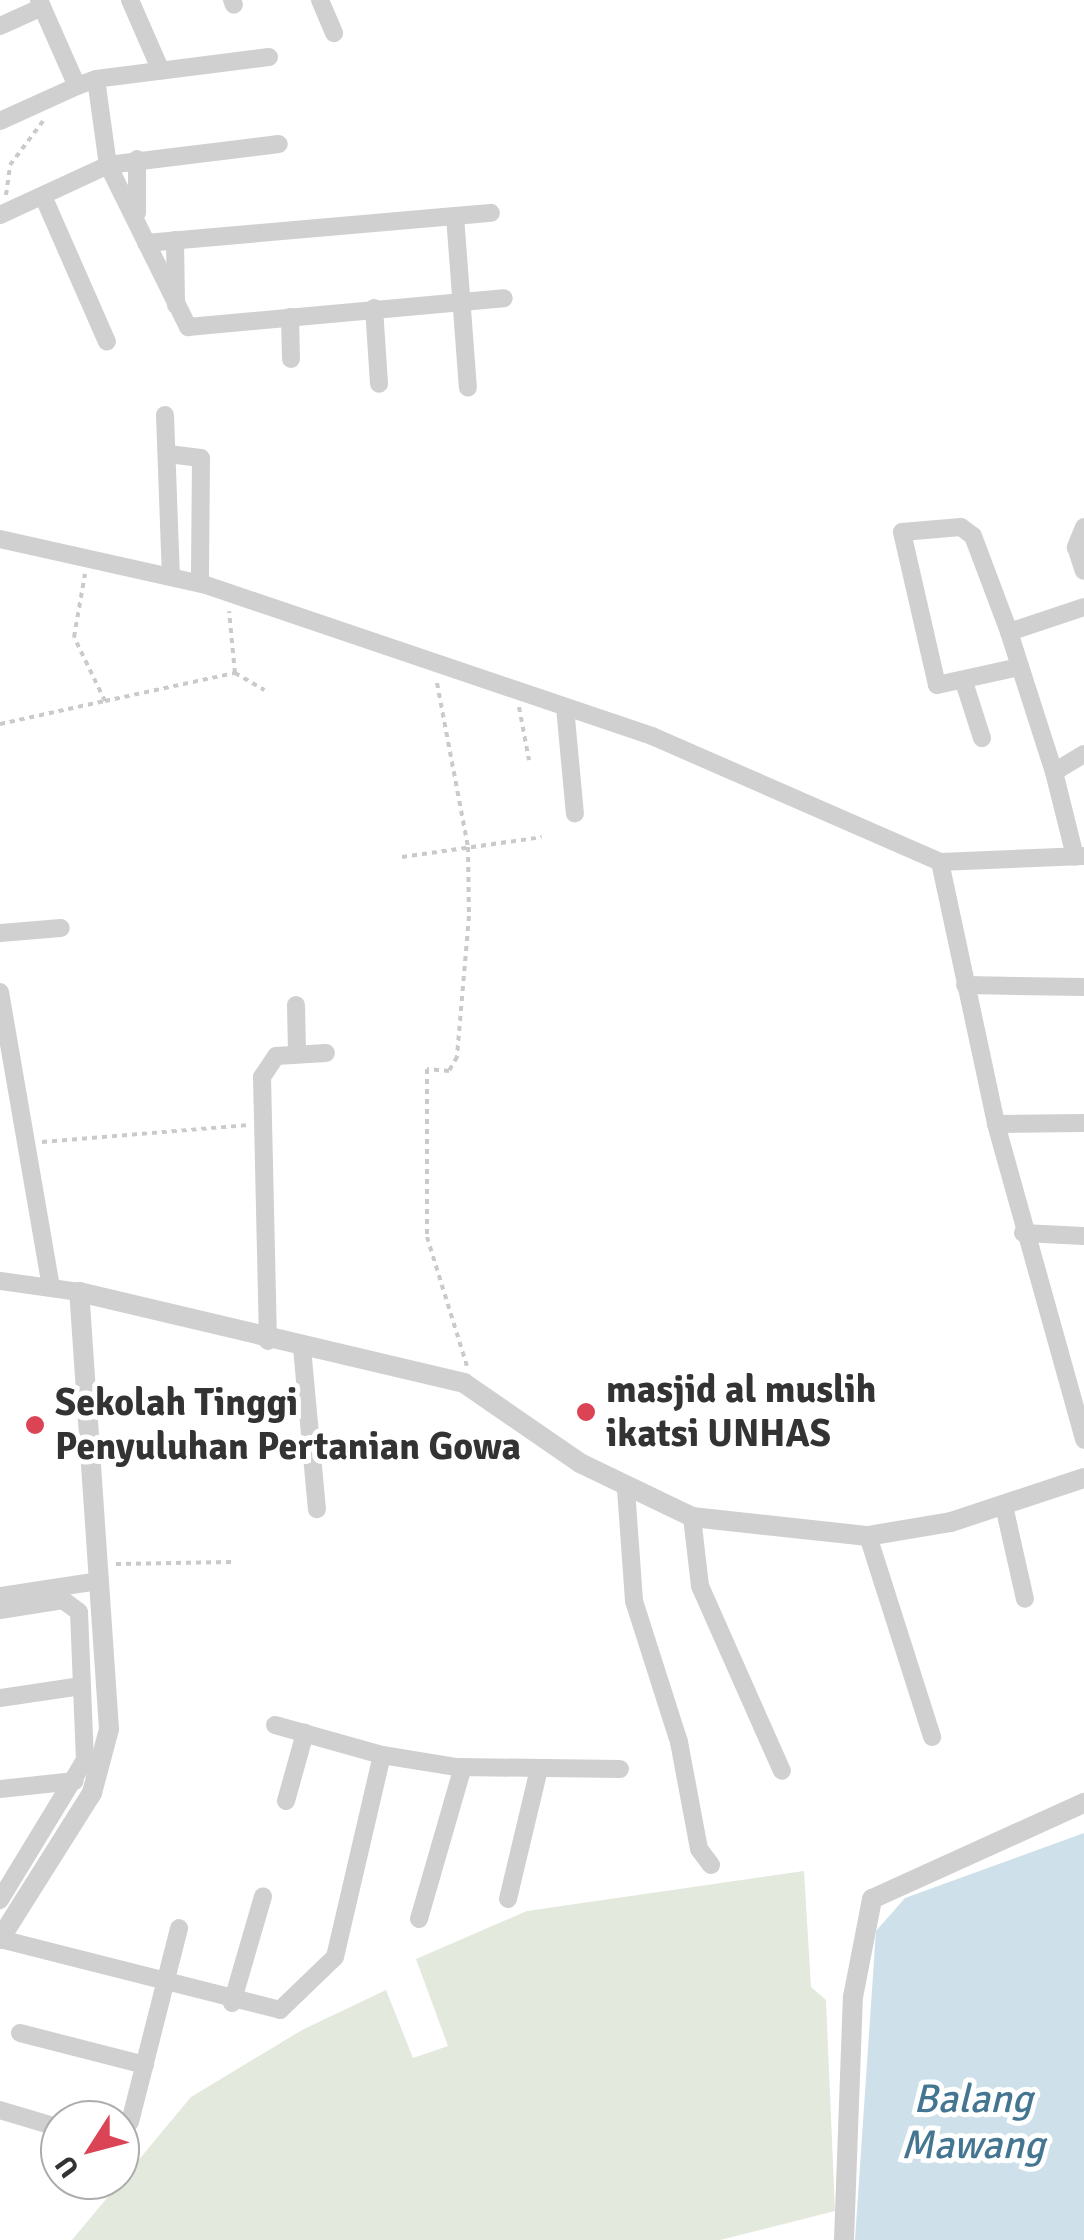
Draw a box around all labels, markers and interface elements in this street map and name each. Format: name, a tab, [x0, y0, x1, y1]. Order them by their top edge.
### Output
place label: masjid al muslih ikatsi UNHAS	[606, 1367, 876, 1456]
place label: Sekolah Tinggi Penyuluhan Pertanian Gowa	[55, 1380, 521, 1470]
marker: masjid al muslih ikatsi UNHAS	[575, 1401, 597, 1423]
marker: Sekolah Tinggi Penyuluhan Pertanian Gowa	[24, 1414, 46, 1436]
water label: Balang Mawang	[901, 2075, 1045, 2169]
north arrow	[40, 2100, 140, 2200]
text: U	[48, 2149, 87, 2184]

